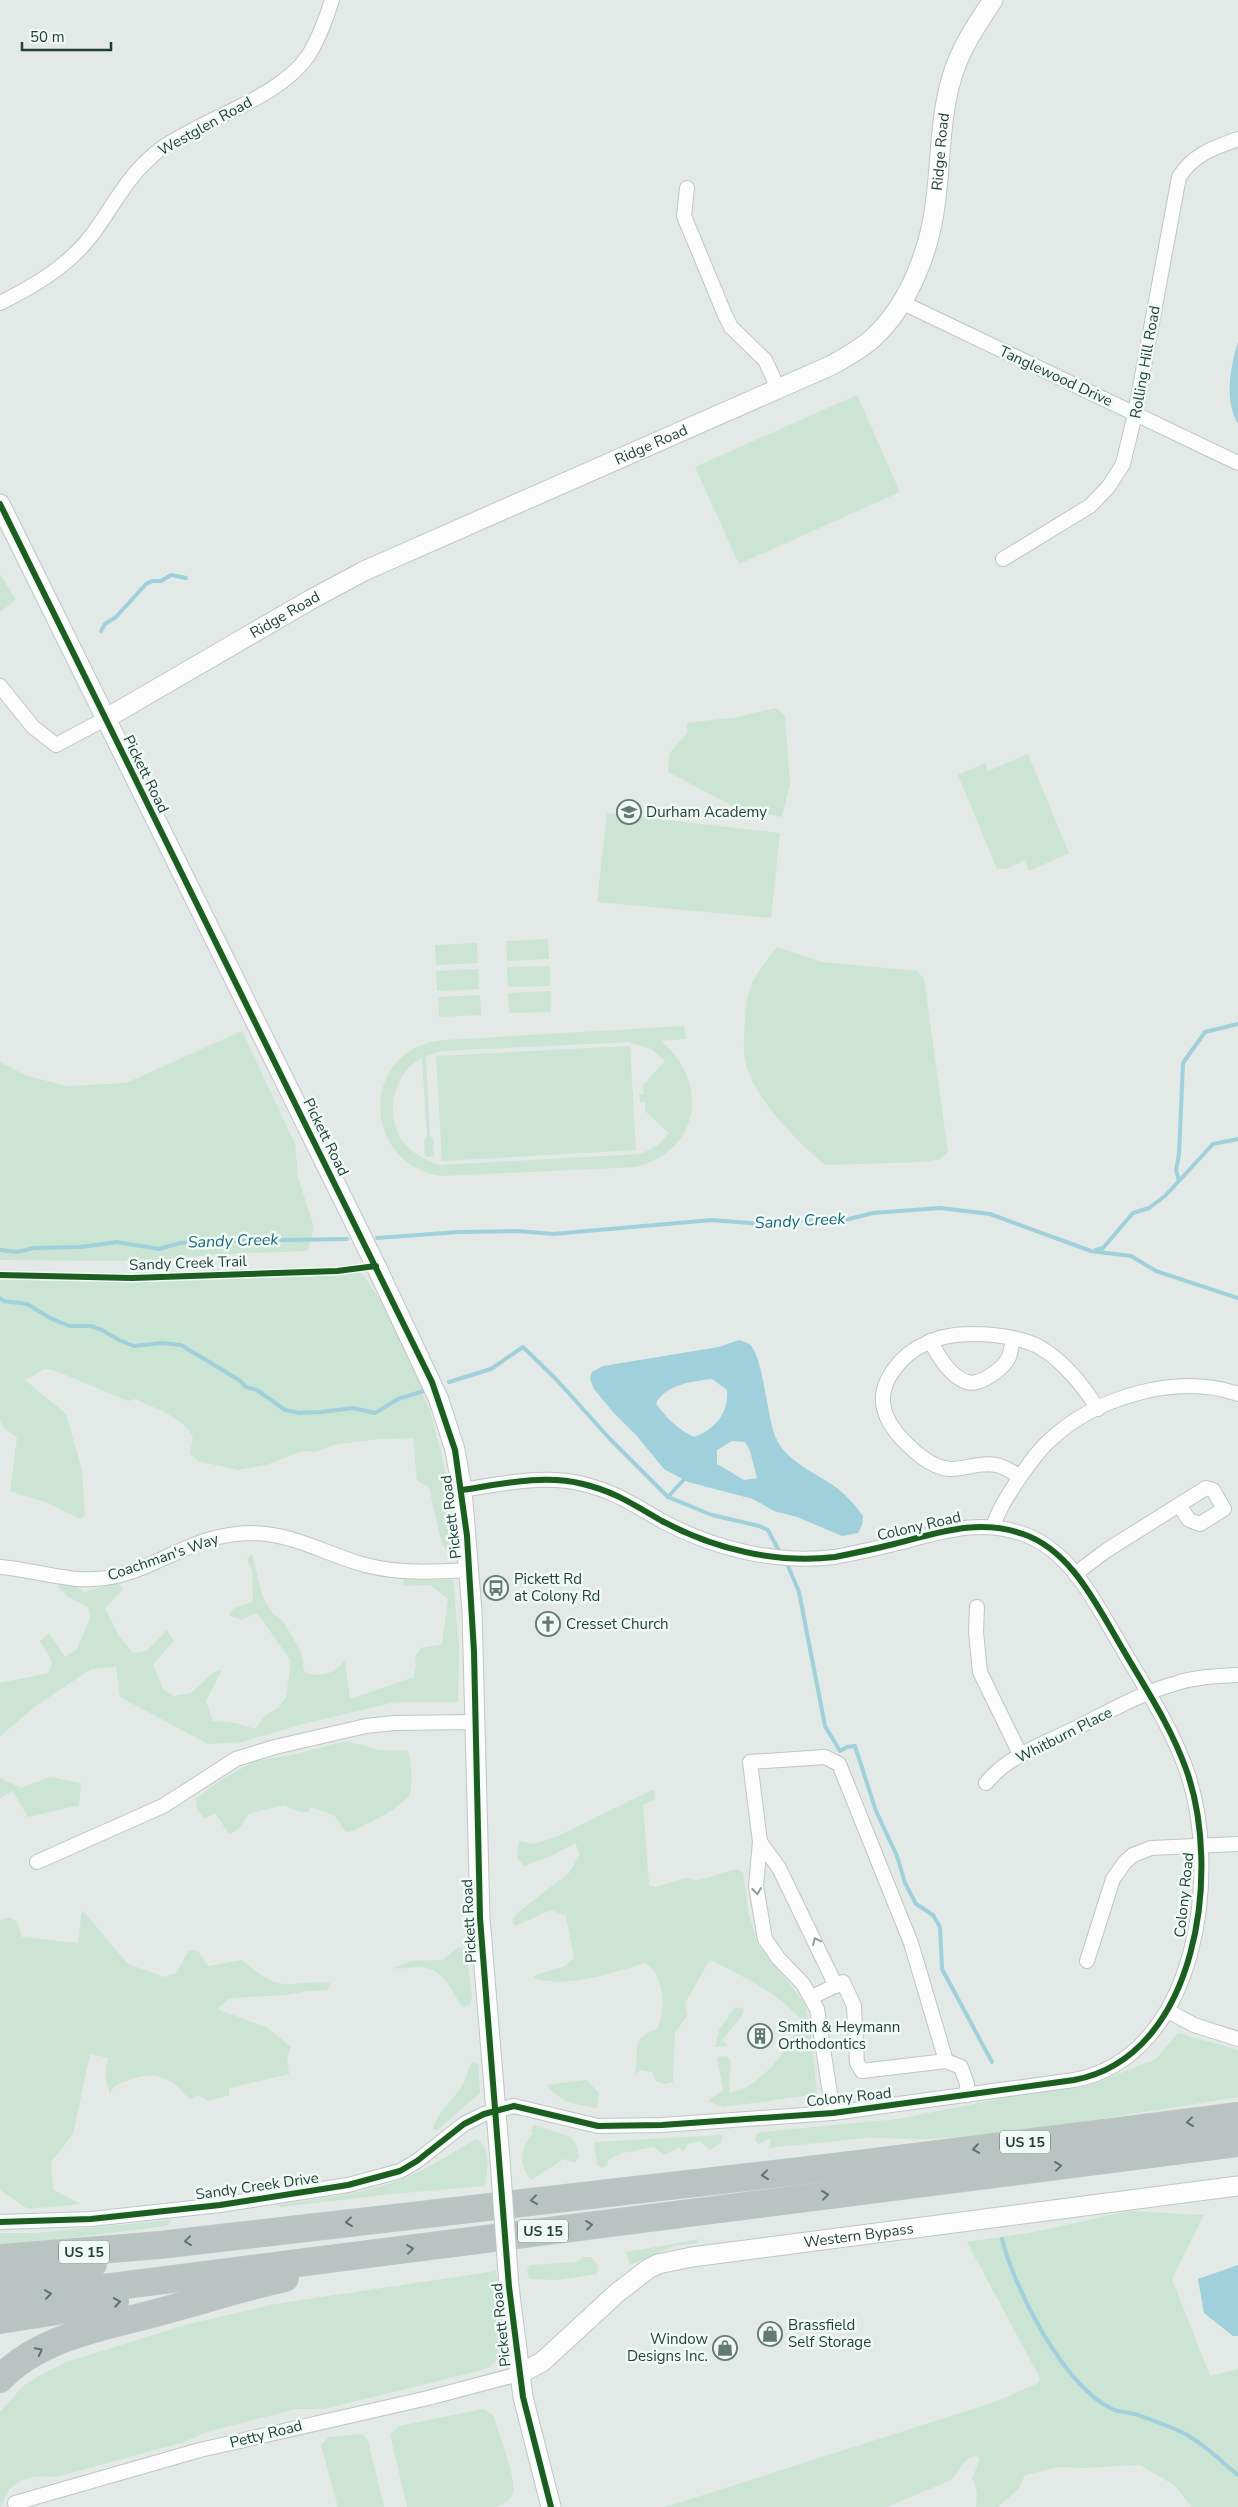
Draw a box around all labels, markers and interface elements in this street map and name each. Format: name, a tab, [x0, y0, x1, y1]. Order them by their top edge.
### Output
scale bar	[22, 20, 111, 52]
text: 50 m	[30, 27, 65, 47]
street label: Westglen Road	[155, 92, 255, 160]
street label: Ridge Road	[927, 112, 954, 191]
street label: Rolling Hill Road	[1125, 304, 1165, 420]
street label: Tanglewood Drive	[996, 341, 1116, 411]
street label: Ridge Road	[611, 420, 691, 469]
street label: Ridge Road	[246, 587, 323, 643]
street label: Pickett Road	[119, 732, 173, 816]
school or university icon: Durham Academy	[616, 799, 642, 825]
place label: Durham Academy	[646, 802, 767, 822]
street label: Pickett Road	[299, 1095, 353, 1179]
water label: Sandy Creek	[754, 1208, 847, 1234]
water label: Sandy Creek	[187, 1228, 280, 1254]
street label: Sandy Creek Trail	[129, 1251, 248, 1275]
street label: Pickett Road	[436, 1474, 466, 1560]
street label: Colony Road	[875, 1507, 963, 1545]
street label: Coachman's Way	[105, 1529, 221, 1585]
place label: Pickett Rd at Colony Rd	[514, 1569, 600, 1606]
bus stop icon: Pickett Rd at Colony Rd	[483, 1575, 509, 1601]
church icon: Cresset Church	[535, 1611, 561, 1637]
place label: Cresset Church	[566, 1614, 669, 1634]
street label: Whitburn Place	[1013, 1702, 1115, 1768]
street label: Colony Road	[1170, 1851, 1198, 1939]
street label: Pickett Road	[457, 1878, 481, 1964]
one-way arrow	[751, 1887, 762, 1895]
one-way arrow	[811, 1937, 822, 1946]
place label: Smith & Heymann Orthodontics	[778, 2017, 900, 2054]
building icon: Smith & Heymann Orthodontics	[747, 2023, 773, 2049]
street label: Colony Road	[805, 2083, 893, 2111]
one-way arrow	[1185, 2116, 1193, 2127]
road number: US 15	[1000, 2130, 1050, 2154]
one-way arrow	[972, 2143, 980, 2154]
one-way arrow	[1055, 2161, 1063, 2172]
street label: Sandy Creek Drive	[194, 2167, 320, 2205]
one-way arrow	[760, 2169, 768, 2180]
one-way arrow	[822, 2190, 830, 2201]
one-way arrow	[529, 2194, 537, 2205]
one-way arrow	[345, 2216, 353, 2227]
street label: Western Bypass	[802, 2218, 915, 2252]
road number: US 15	[518, 2220, 568, 2242]
one-way arrow	[585, 2220, 593, 2231]
one-way arrow	[183, 2235, 191, 2246]
road number: US 15	[59, 2240, 109, 2264]
one-way arrow	[406, 2244, 414, 2255]
street label: Pickett Road	[487, 2282, 515, 2368]
one-way arrow	[45, 2289, 53, 2300]
one-way arrow	[113, 2297, 122, 2307]
place label: Brassfield Self Storage	[788, 2315, 871, 2352]
shop icon: Brassfield Self Storage	[757, 2321, 783, 2347]
place label: Window Designs Inc.	[627, 2329, 708, 2366]
shop icon: Window Designs Inc.	[712, 2335, 738, 2361]
one-way arrow	[34, 2347, 43, 2357]
street label: Petty Road	[228, 2415, 304, 2453]

